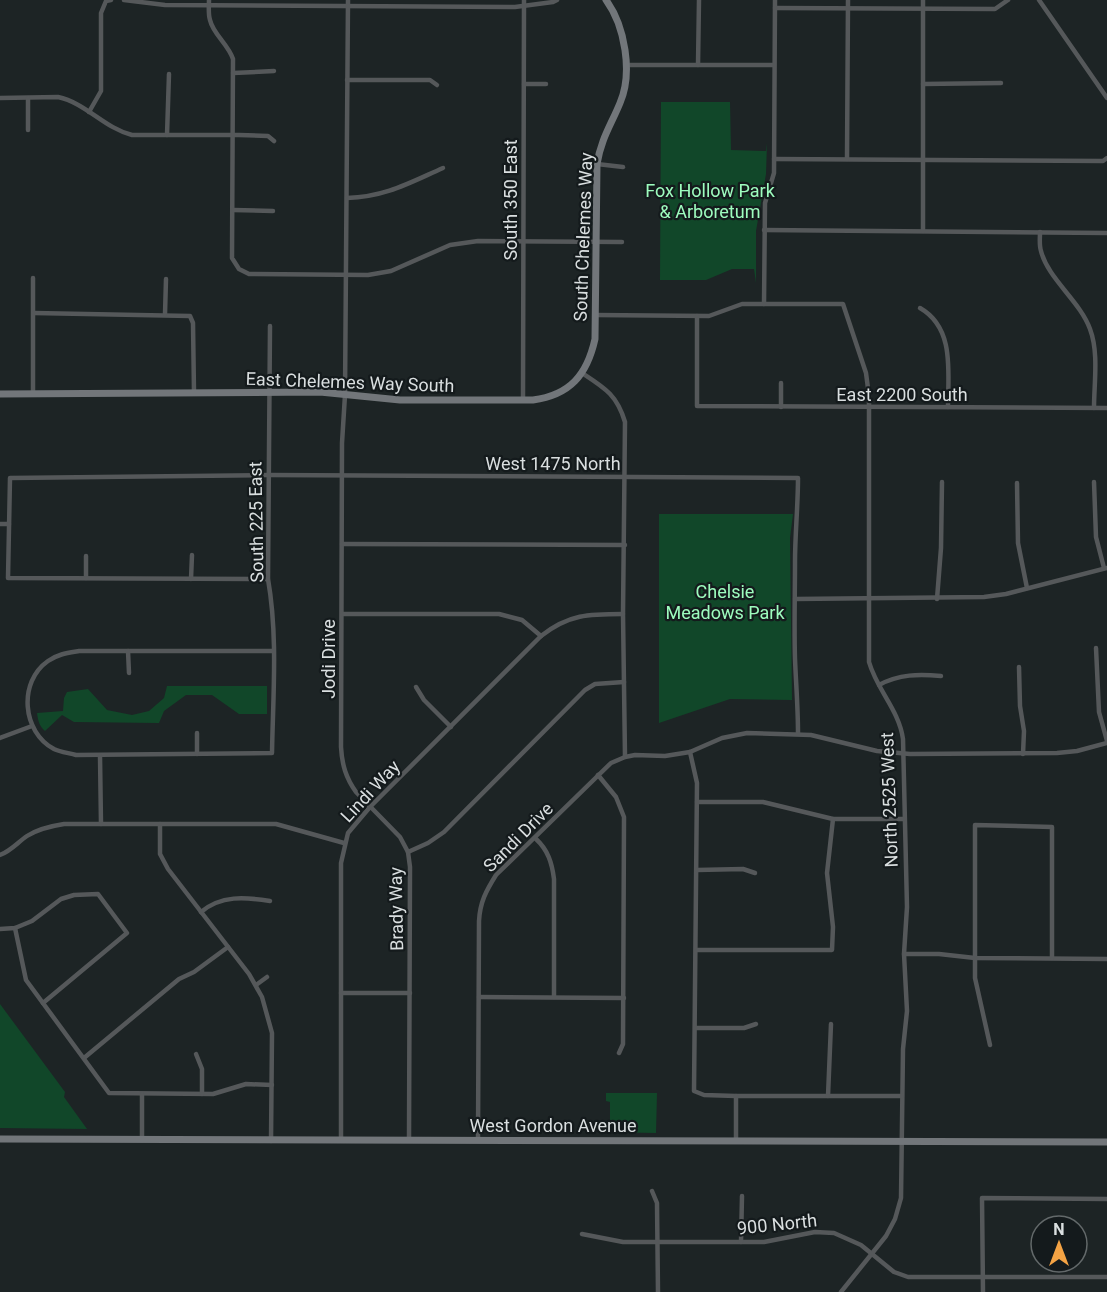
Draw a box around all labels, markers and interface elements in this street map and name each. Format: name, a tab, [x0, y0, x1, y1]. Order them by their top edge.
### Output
street label: South 350 East	[500, 139, 521, 261]
street label: South Chelemes Way	[570, 152, 596, 322]
park label: Fox Hollow Park & Arboretum	[645, 180, 776, 222]
street label: East Chelemes Way South	[245, 368, 455, 396]
street label: East 2200 South	[836, 384, 968, 405]
street label: West 1475 North	[485, 453, 621, 474]
street label: South 225 East	[244, 461, 268, 583]
park label: Chelsie Meadows Park	[665, 581, 785, 623]
street label: Jodi Drive	[318, 619, 339, 699]
street label: North 2525 West	[876, 732, 902, 868]
street label: Lindi Way	[336, 755, 404, 826]
street label: Sandi Drive	[479, 798, 557, 876]
street label: Brady Way	[385, 866, 407, 951]
street label: West Gordon Avenue	[469, 1115, 637, 1136]
street label: 900 North	[736, 1209, 818, 1239]
north arrow	[1029, 1214, 1089, 1274]
text: N	[1053, 1220, 1065, 1239]

